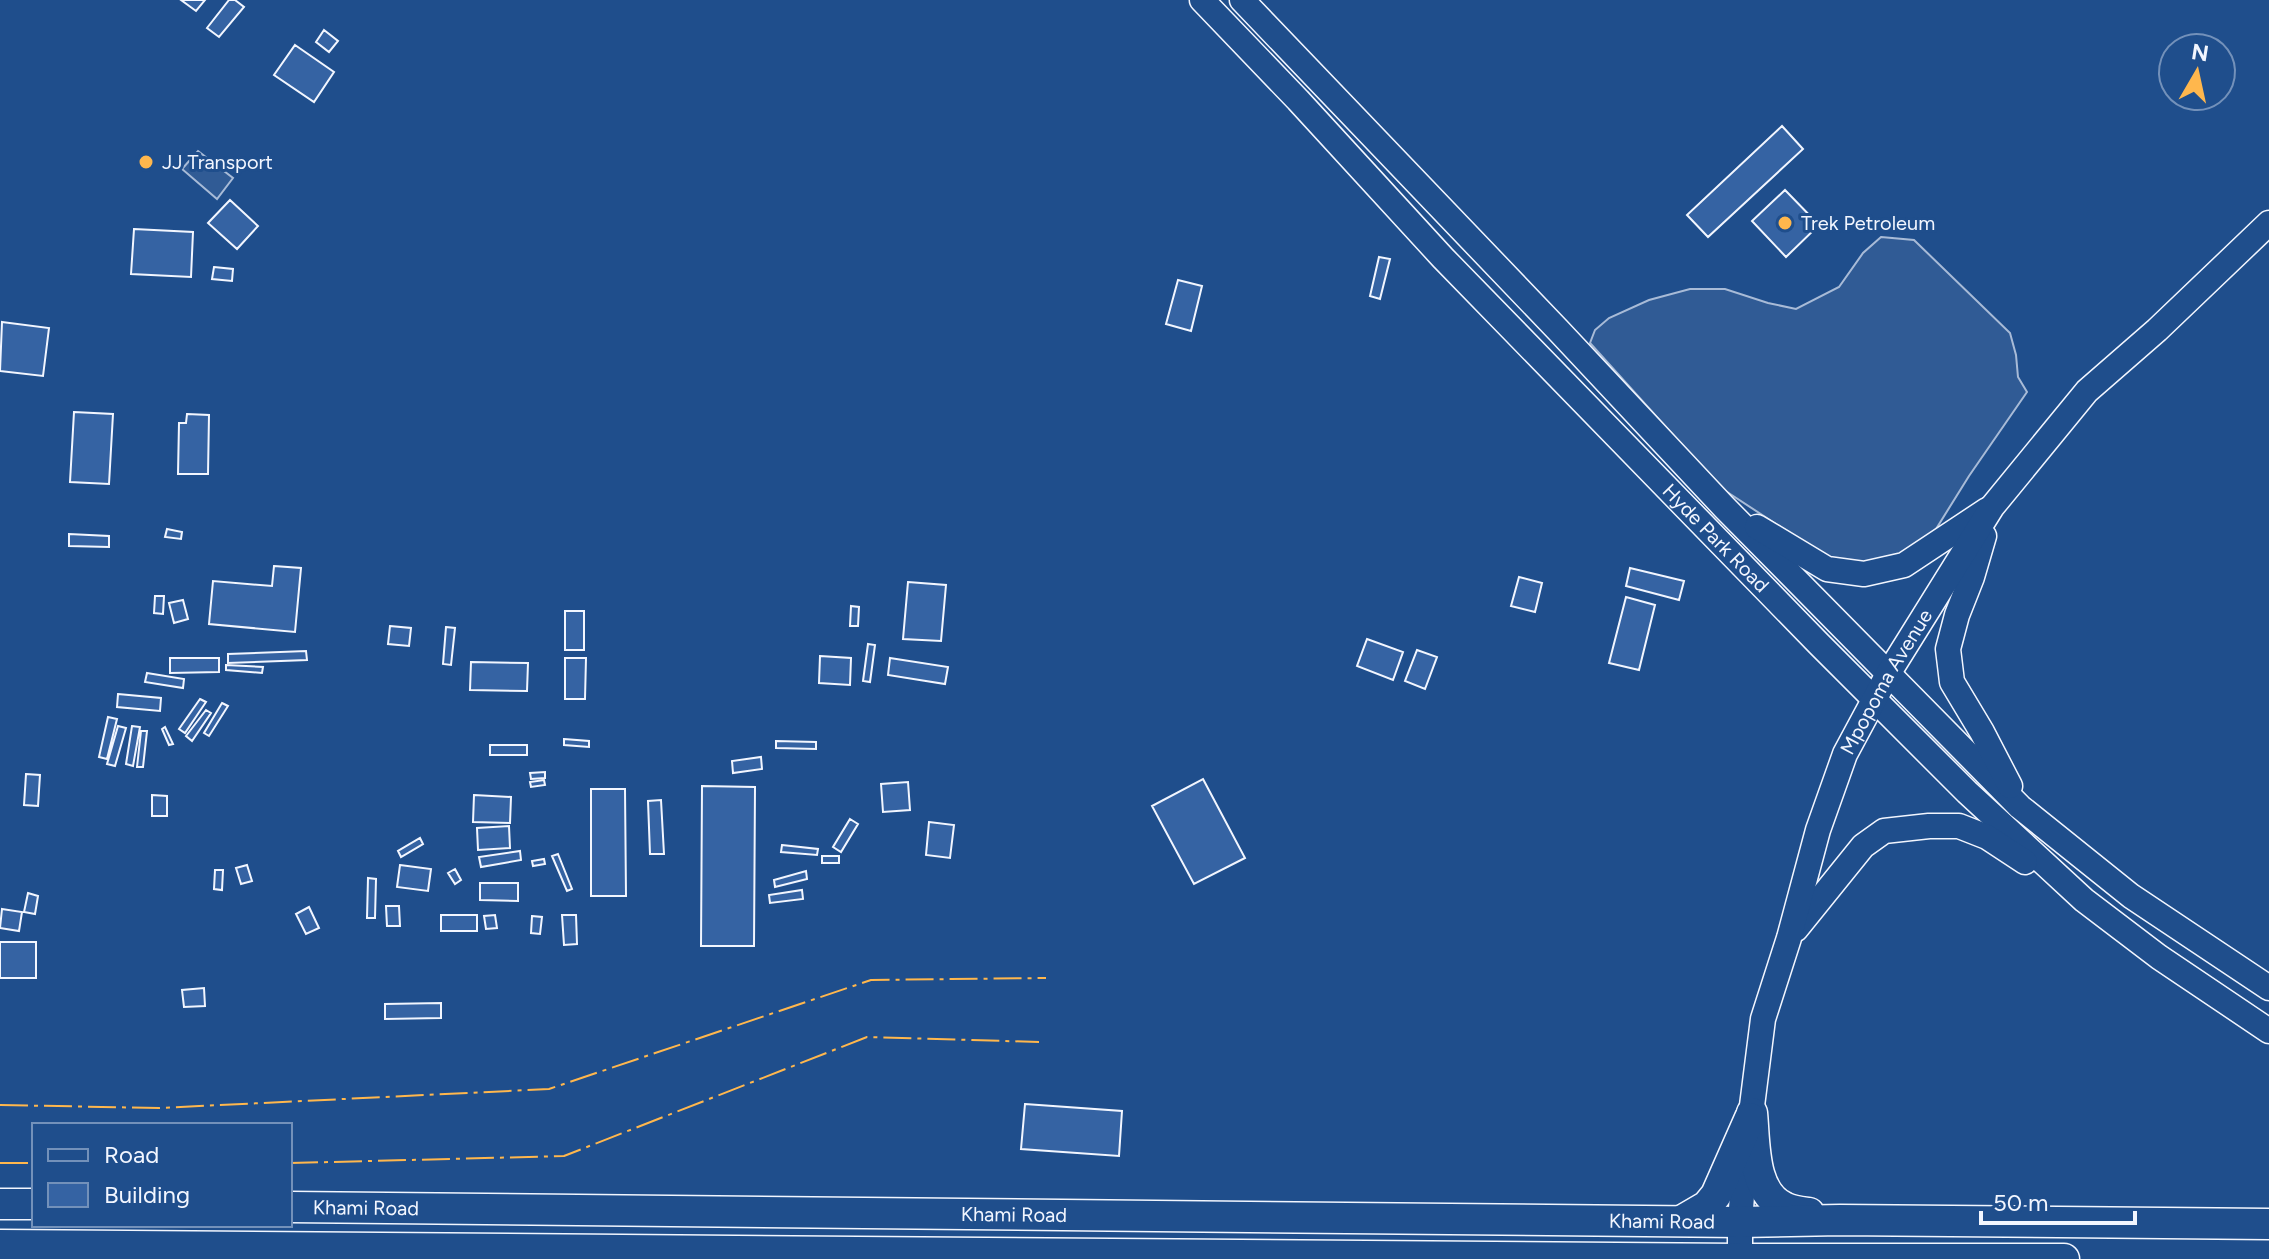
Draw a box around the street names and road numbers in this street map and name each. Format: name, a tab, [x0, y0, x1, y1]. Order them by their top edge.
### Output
street label: Hyde Park Road	[1658, 479, 1774, 597]
street label: Mpopoma Avenue	[1835, 605, 1937, 759]
street label: Khami Road	[313, 1195, 419, 1220]
street label: Khami Road	[961, 1202, 1067, 1227]
street label: Khami Road	[1609, 1209, 1715, 1234]

